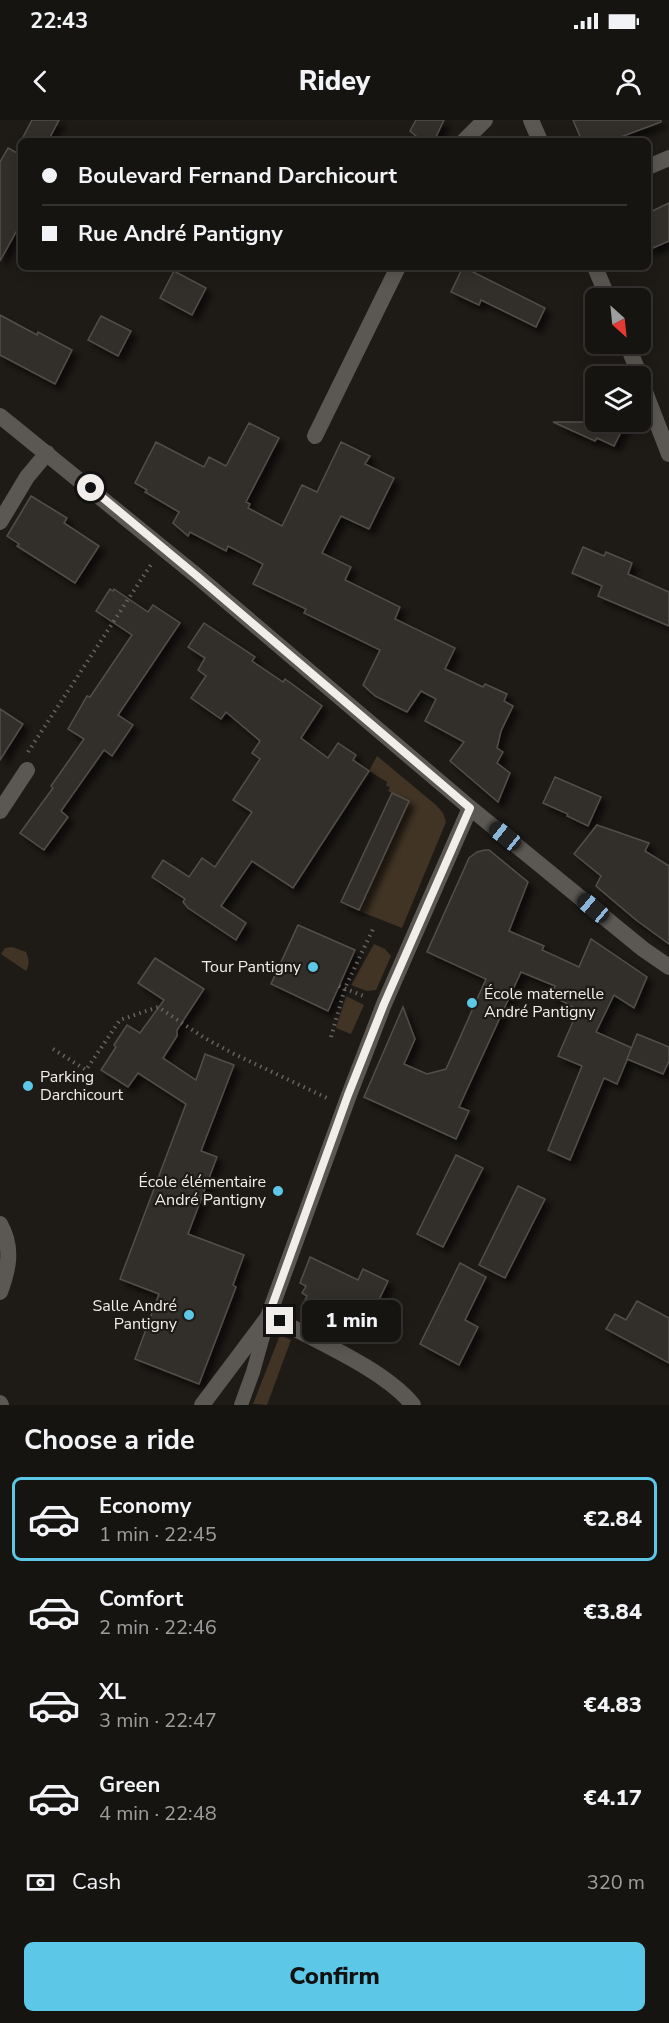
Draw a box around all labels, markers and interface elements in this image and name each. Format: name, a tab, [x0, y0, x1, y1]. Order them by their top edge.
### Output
text: 22:43	[30, 6, 88, 36]
text: Ridey	[299, 63, 370, 100]
icon: back	[24, 65, 57, 98]
icon: person	[612, 65, 645, 98]
text: Boulevard Fernand Darchicourt	[78, 161, 397, 191]
text: Rue André Pantigny	[78, 219, 283, 249]
north arrow	[585, 288, 651, 354]
map controls	[585, 288, 651, 432]
button: layers	[585, 366, 651, 432]
route start	[77, 474, 104, 501]
car	[485, 818, 525, 854]
car	[573, 890, 613, 926]
place label: Tour Pantigny	[202, 956, 302, 978]
marker: Tour Pantigny	[306, 960, 320, 974]
place label: École maternelle André Pantigny	[484, 983, 604, 1023]
marker: École maternelle André Pantigny	[465, 996, 479, 1010]
place label: Parking Darchicourt	[40, 1066, 123, 1106]
marker: Parking Darchicourt	[21, 1079, 35, 1093]
place label: École élémentaire André Pantigny	[138, 1171, 267, 1211]
marker: École élémentaire André Pantigny	[271, 1184, 285, 1198]
place label: Salle André Pantigny	[92, 1295, 178, 1335]
callout: 1 min	[301, 1300, 400, 1342]
route end	[266, 1307, 293, 1334]
text: 1 min	[325, 1307, 378, 1334]
marker: Salle André Pantigny	[182, 1308, 196, 1322]
text: Choose a ride	[24, 1422, 195, 1459]
text: Economy	[99, 1491, 191, 1521]
icon: car	[27, 1492, 81, 1546]
text: €2.84	[583, 1504, 642, 1534]
text: 1 min · 22:45	[99, 1521, 217, 1548]
text: Comfort	[99, 1584, 183, 1614]
icon: car	[27, 1585, 81, 1639]
text: €3.84	[583, 1597, 642, 1627]
text: 2 min · 22:46	[99, 1614, 217, 1641]
text: XL	[99, 1677, 126, 1707]
icon: car	[27, 1678, 81, 1732]
text: €4.83	[583, 1690, 642, 1720]
text: 3 min · 22:47	[99, 1707, 217, 1734]
text: Green	[99, 1770, 160, 1800]
icon: car	[27, 1771, 81, 1825]
text: €4.17	[583, 1783, 642, 1813]
text: 4 min · 22:48	[99, 1800, 217, 1827]
icon: cash	[24, 1866, 57, 1899]
text: Cash	[72, 1867, 121, 1897]
text: 320 m	[587, 1869, 645, 1896]
button: Confirm	[24, 1942, 645, 2011]

